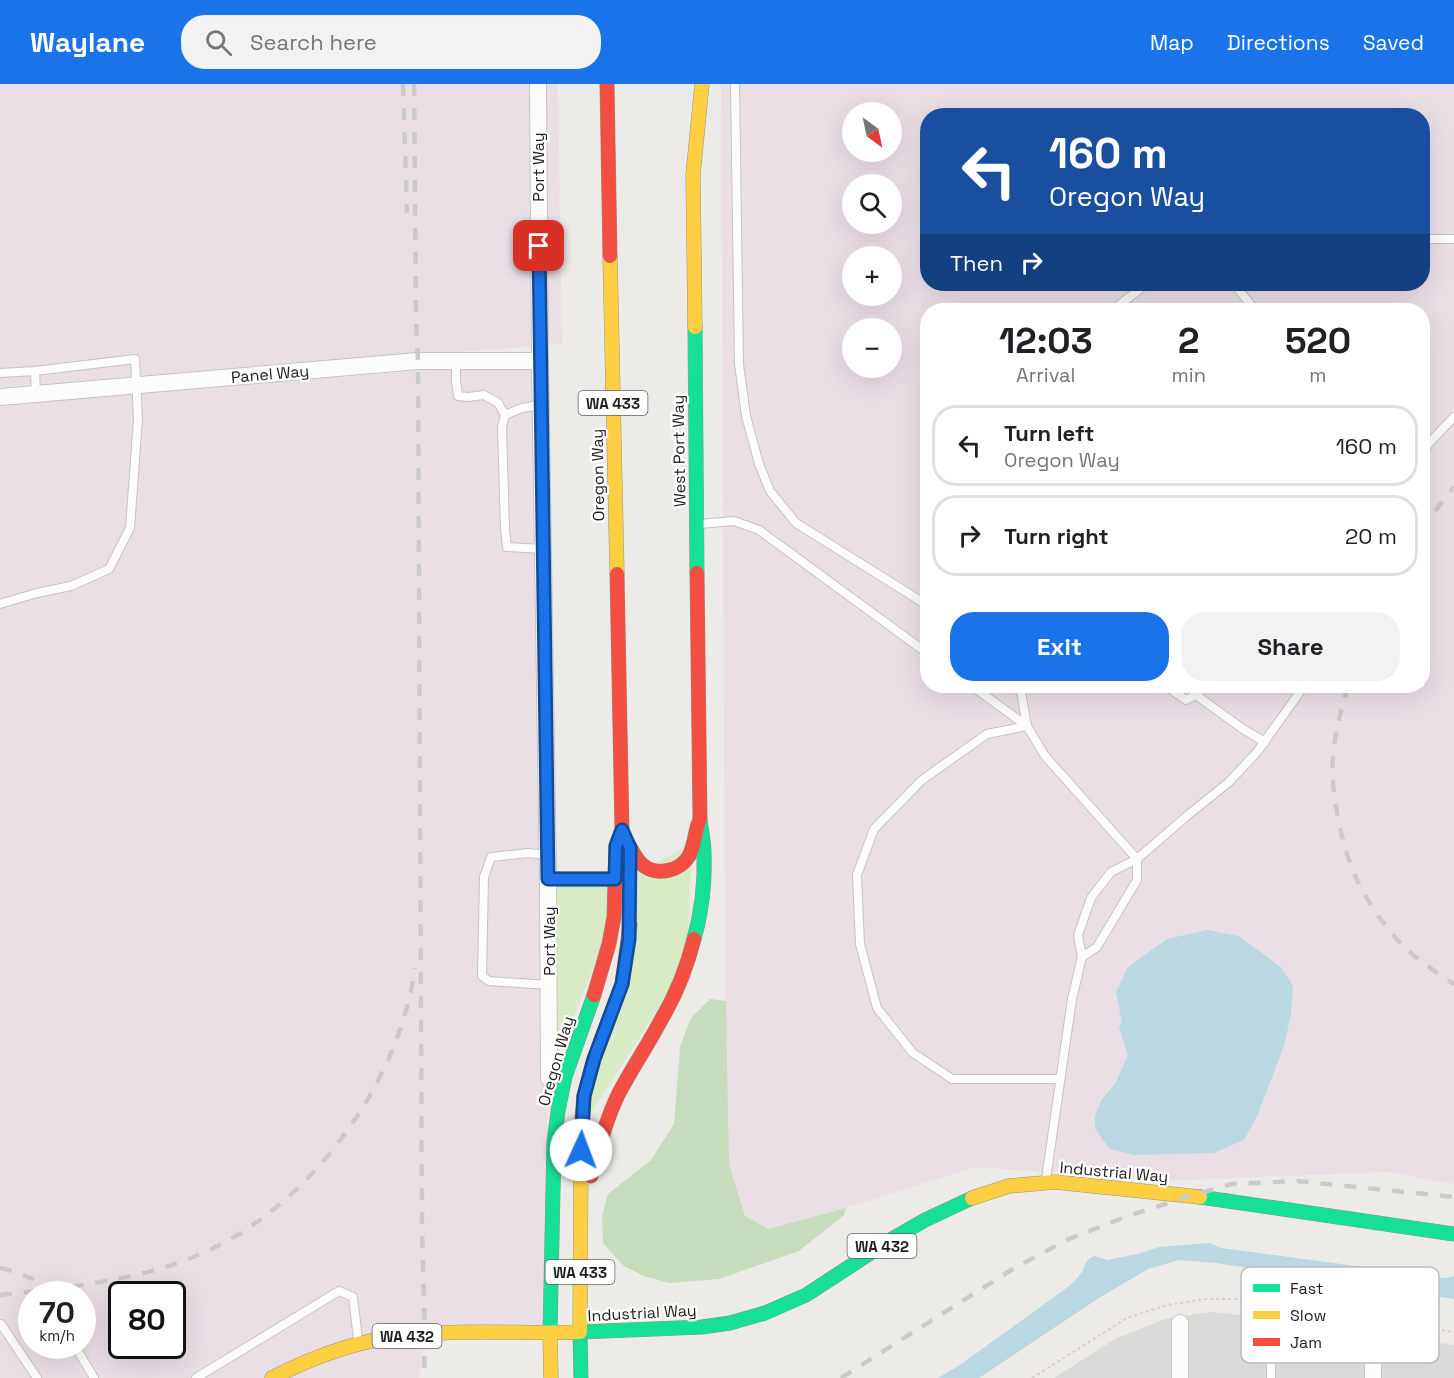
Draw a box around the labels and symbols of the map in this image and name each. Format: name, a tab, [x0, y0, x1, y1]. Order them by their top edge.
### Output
north arrow	[842, 102, 902, 162]
street label: Port Way	[528, 132, 549, 202]
pin	[513, 220, 564, 271]
street label: Panel Way	[230, 360, 310, 388]
road number: WA 433	[578, 391, 648, 415]
street label: West Port Way	[668, 395, 690, 507]
street label: Oregon Way	[587, 429, 609, 521]
street label: Port Way	[539, 906, 560, 976]
street label: Oregon Way	[533, 1014, 579, 1108]
position arrow	[549, 1118, 613, 1182]
street label: Industrial Way	[1059, 1157, 1169, 1187]
road number: WA 432	[848, 1234, 916, 1258]
road number: WA 433	[546, 1260, 614, 1284]
legend	[1241, 1267, 1439, 1363]
text: Fast	[1290, 1278, 1323, 1299]
speed limit sign: 80	[108, 1281, 186, 1359]
street label: Industrial Way	[587, 1300, 697, 1326]
text: Slow	[1290, 1305, 1326, 1326]
road number: WA 432	[372, 1324, 442, 1348]
text: Jam	[1290, 1332, 1322, 1353]

